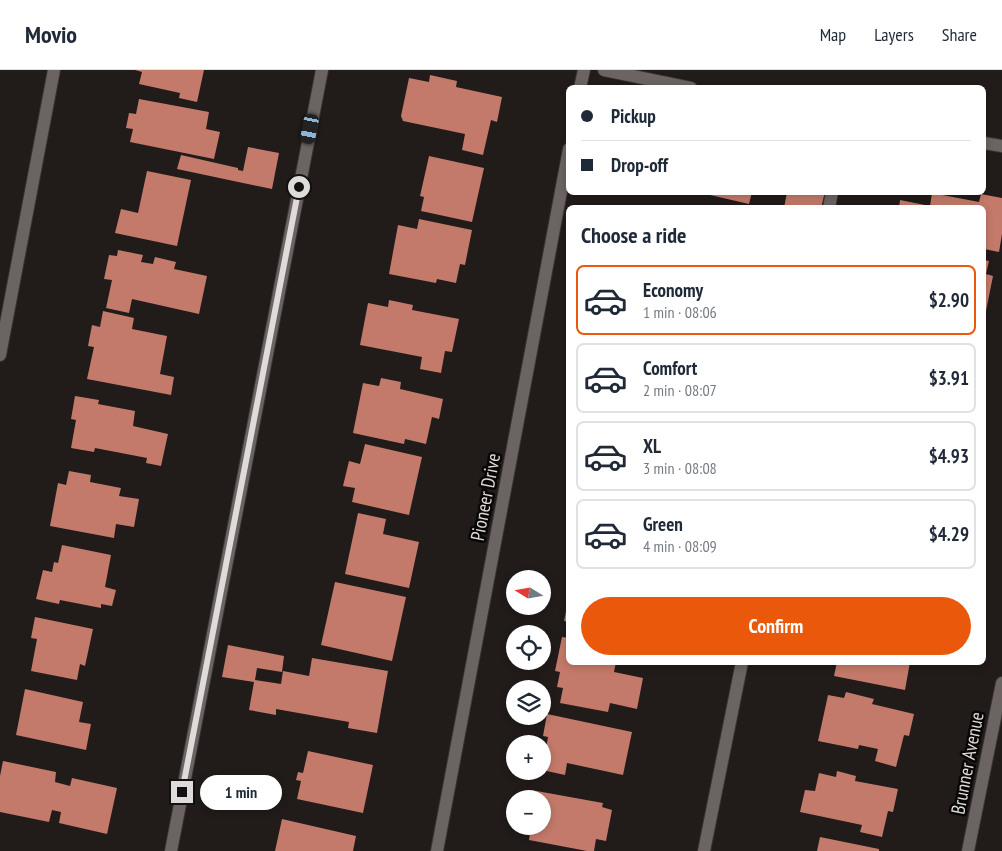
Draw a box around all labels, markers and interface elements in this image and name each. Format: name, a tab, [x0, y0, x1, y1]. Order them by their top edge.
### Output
text: Movio	[25, 19, 77, 50]
text: Map	[820, 23, 846, 46]
text: Layers	[874, 23, 914, 46]
text: Share	[942, 23, 977, 46]
text: Pickup	[611, 104, 656, 128]
car	[299, 113, 320, 145]
text: Drop-off	[611, 153, 668, 177]
route start	[288, 176, 310, 198]
text: Choose a ride	[581, 221, 686, 249]
icon: car	[583, 278, 628, 323]
text: Economy	[643, 278, 703, 302]
text: $2.90	[929, 288, 969, 312]
text: 1 min · 08:06	[643, 302, 717, 322]
icon: car	[583, 356, 628, 401]
text: Comfort	[643, 356, 697, 380]
text: $3.91	[929, 366, 969, 390]
text: 2 min · 08:07	[643, 380, 717, 400]
icon: car	[583, 434, 628, 479]
text: XL	[643, 434, 661, 458]
text: $4.93	[929, 444, 969, 468]
street label: Pioneer Drive	[465, 451, 505, 543]
text: 3 min · 08:08	[643, 458, 717, 478]
icon: car	[583, 512, 628, 557]
text: Green	[643, 512, 683, 536]
text: $4.29	[929, 522, 969, 546]
text: 4 min · 08:09	[643, 536, 717, 556]
north arrow	[506, 570, 551, 615]
map controls	[506, 570, 551, 835]
button: Confirm	[581, 597, 971, 655]
button: locate	[506, 625, 551, 670]
button: layers	[506, 680, 551, 725]
street label: Brunner Avenue	[945, 710, 989, 816]
button: +	[506, 735, 551, 780]
callout: 1 min	[200, 774, 282, 810]
route end	[171, 781, 193, 803]
text: 1 min	[225, 782, 257, 802]
button: −	[506, 790, 551, 835]

